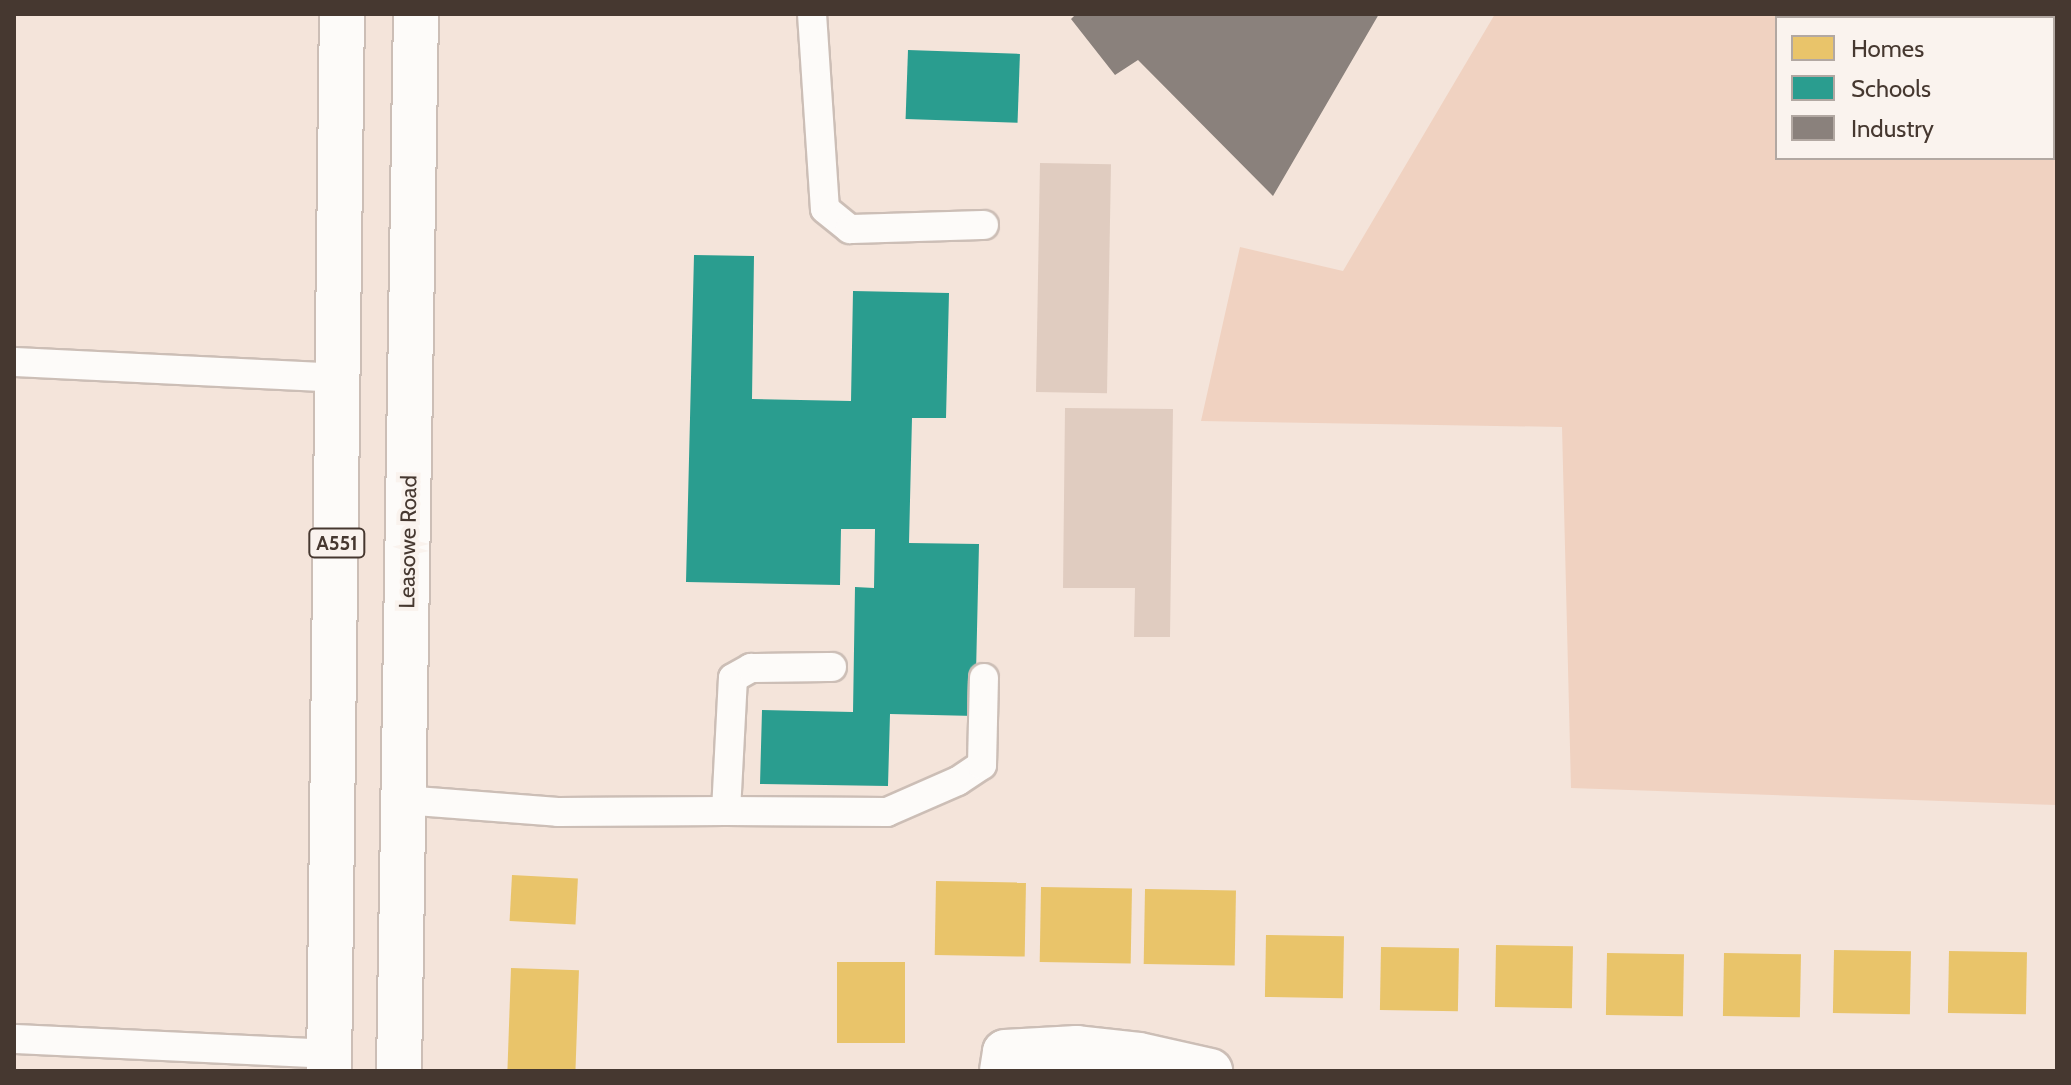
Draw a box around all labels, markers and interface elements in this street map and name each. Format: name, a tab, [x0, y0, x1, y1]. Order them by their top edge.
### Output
legend	[1775, 16, 2055, 160]
text: Homes	[1851, 34, 1924, 63]
text: Schools	[1851, 74, 1931, 103]
text: Industry	[1851, 114, 1934, 143]
street label: Leasowe Road	[394, 475, 422, 609]
road number: A551	[307, 527, 367, 559]

